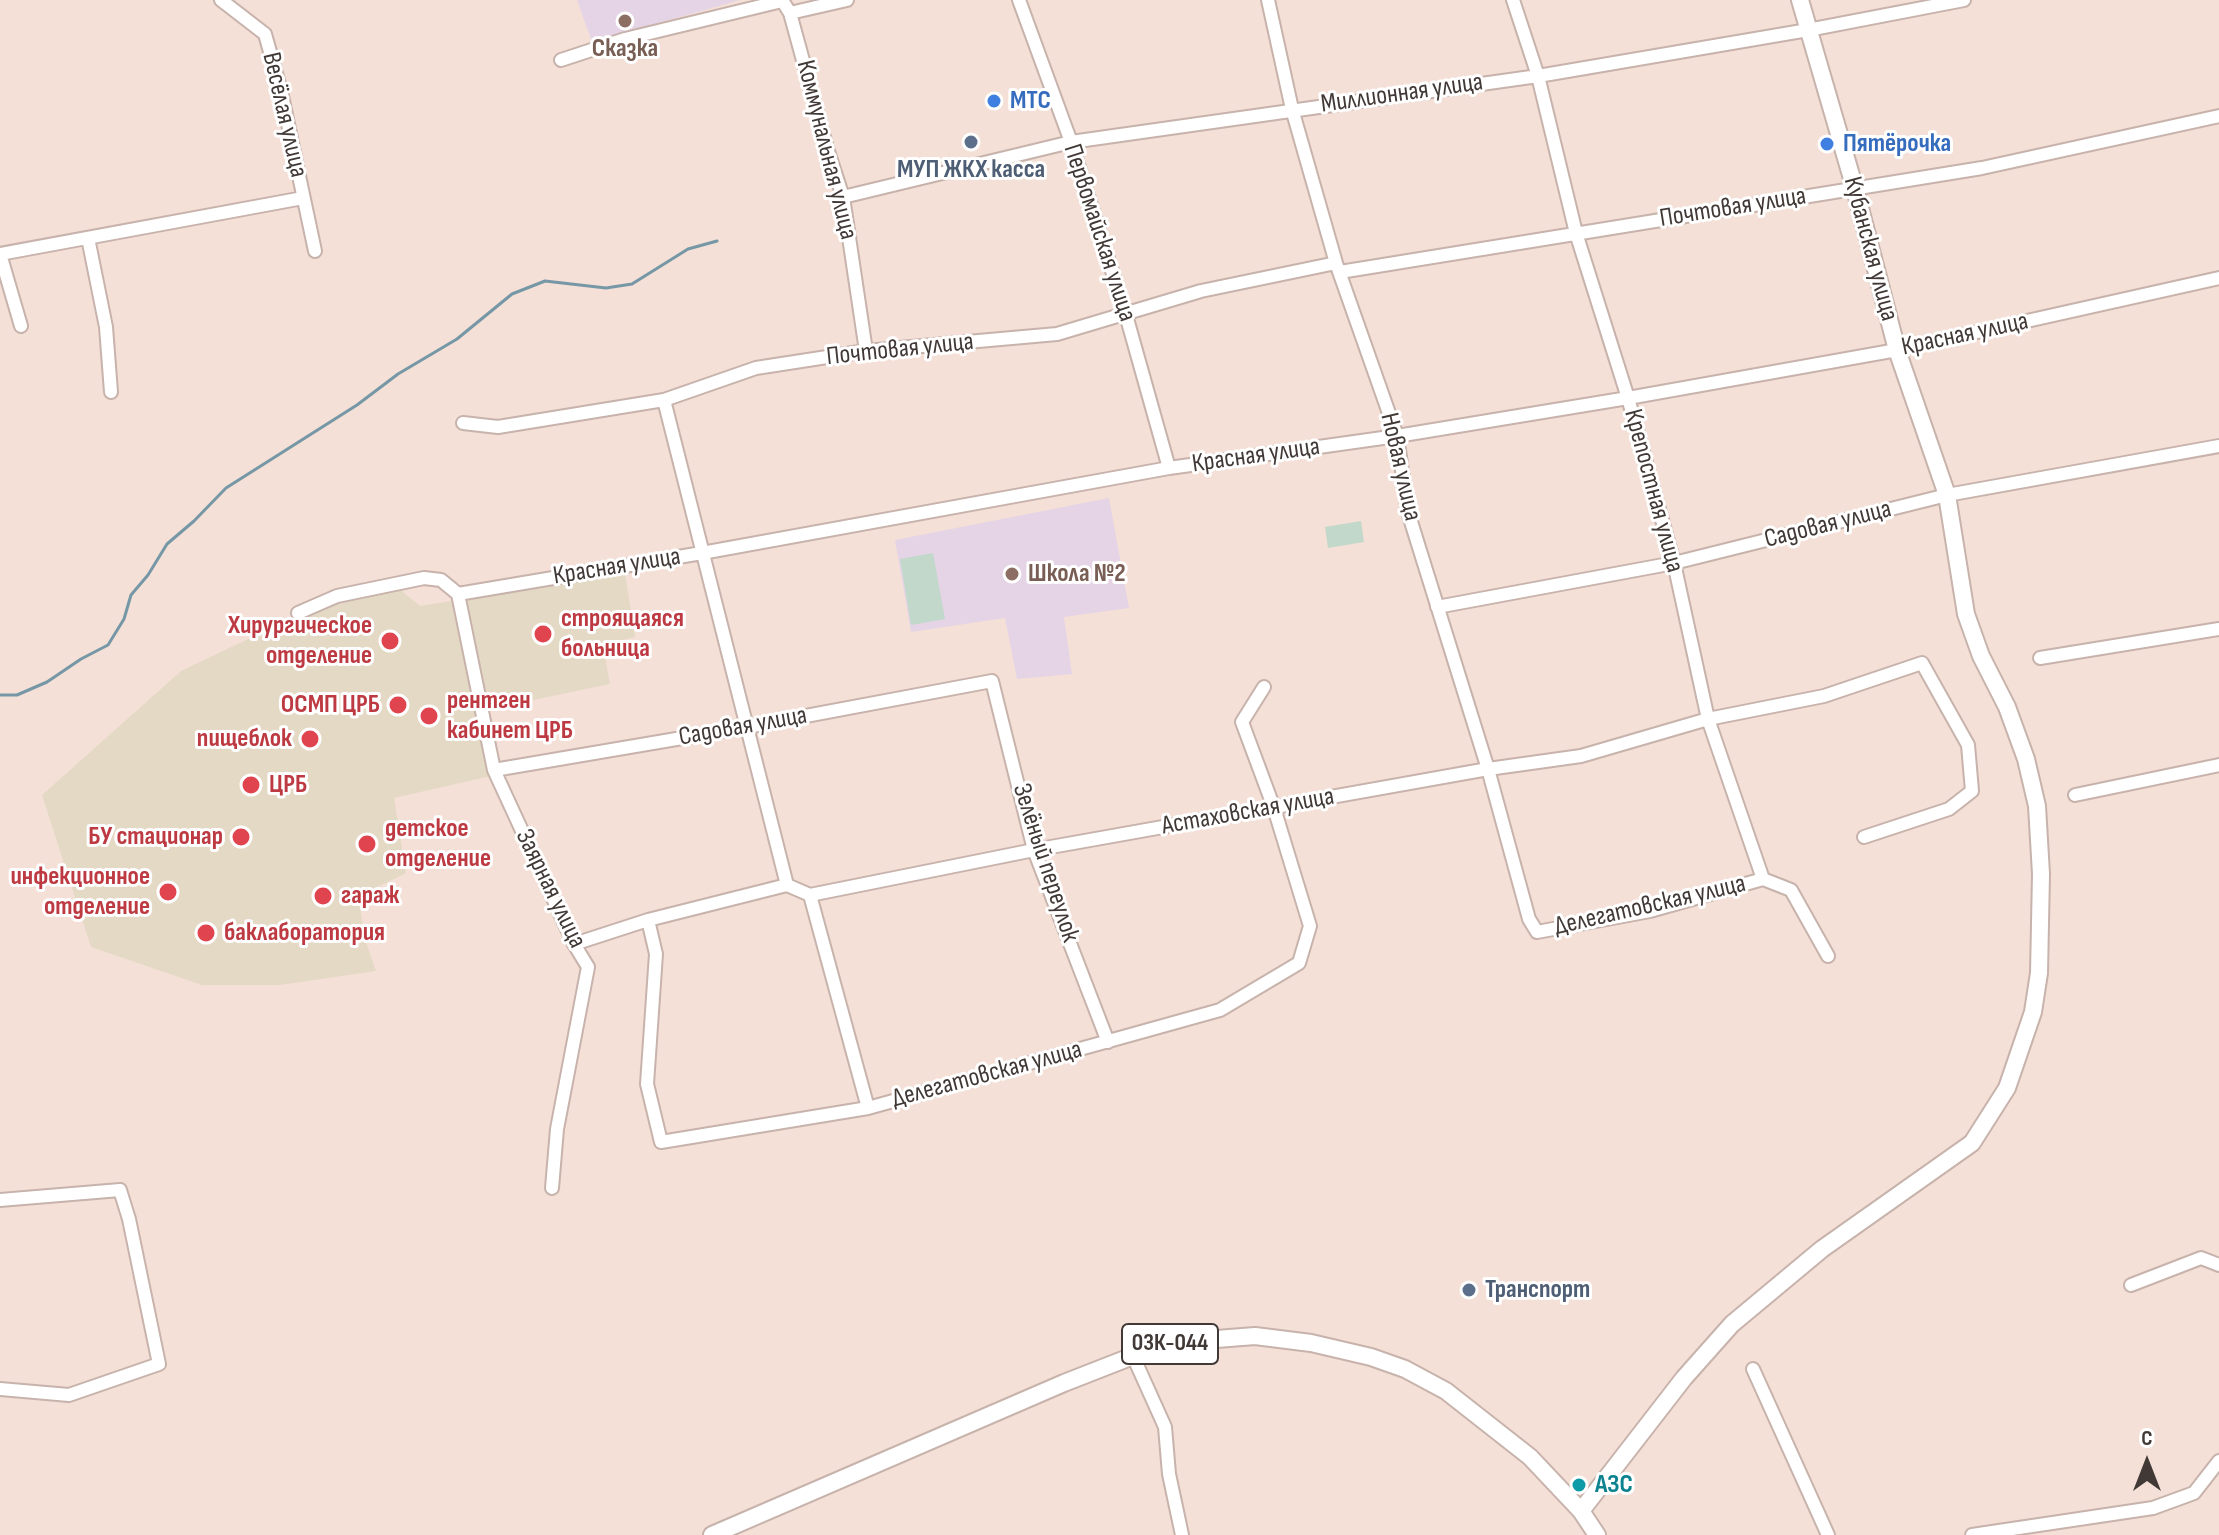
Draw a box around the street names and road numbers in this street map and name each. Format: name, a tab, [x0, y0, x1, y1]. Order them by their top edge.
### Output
street label: Весёлая улица	[254, 49, 314, 181]
street label: Коммунальная улица	[789, 57, 863, 243]
street label: Миллионная улица	[1319, 67, 1485, 121]
street label: Первомайская улица	[1056, 140, 1142, 326]
street label: Кубанская улица	[1836, 173, 1904, 325]
street label: Почтовая улица	[1658, 181, 1808, 235]
street label: Красная улица	[1899, 306, 2031, 364]
street label: Почтовая улица	[825, 327, 975, 373]
street label: Крепостная улица	[1616, 406, 1690, 576]
street label: Новая улица	[1372, 410, 1428, 524]
street label: Красная улица	[1190, 432, 1322, 480]
street label: Садовая улица	[1761, 494, 1895, 556]
street label: Красная улица	[551, 542, 683, 592]
street label: Садовая улица	[676, 700, 810, 754]
street label: Зелёный переулок	[1005, 780, 1085, 946]
street label: Астаховская улица	[1159, 781, 1337, 843]
street label: Заярная улица	[508, 824, 592, 954]
street label: Делегатовская улица	[1551, 869, 1749, 943]
street label: Делегатовская улица	[888, 1035, 1086, 1115]
road number: 03К-044	[1122, 1324, 1218, 1364]

